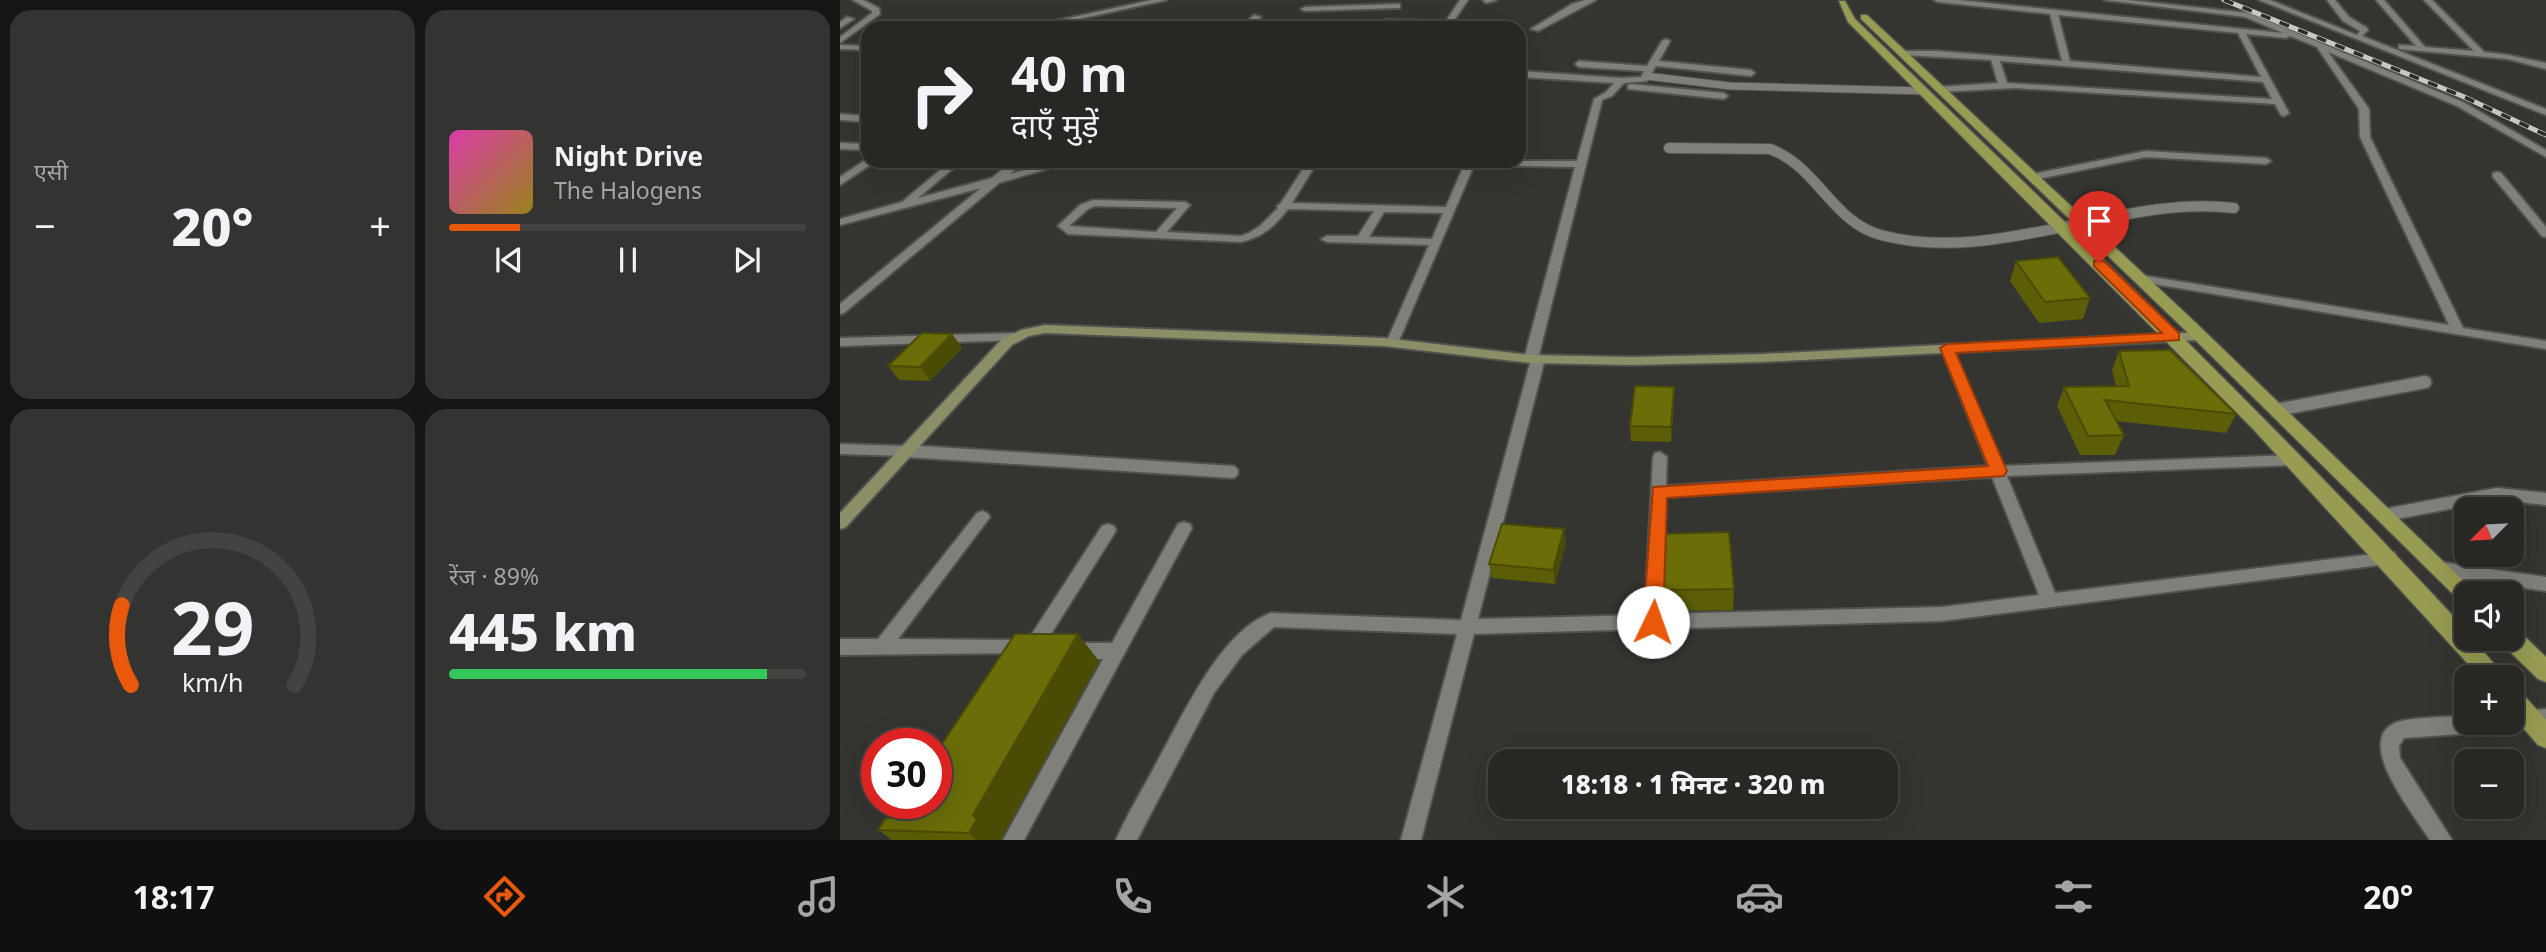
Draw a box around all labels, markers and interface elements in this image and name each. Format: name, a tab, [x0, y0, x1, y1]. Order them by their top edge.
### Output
text: 40 m	[1011, 40, 1128, 106]
icon: right	[896, 49, 987, 140]
text: दाएँ मुड़ें	[1011, 103, 1099, 146]
text: Night Drive	[554, 138, 703, 174]
text: एसी	[34, 155, 68, 187]
text: The Halogens	[554, 174, 702, 206]
text: 20°	[171, 190, 254, 261]
pin	[2069, 191, 2129, 263]
text: −	[34, 199, 56, 251]
text: +	[369, 199, 391, 251]
icon: arrive	[2080, 202, 2118, 240]
icon: previous	[490, 241, 528, 279]
icon: pause	[609, 241, 647, 279]
icon: next	[728, 241, 766, 279]
north arrow	[2454, 497, 2524, 567]
map controls	[2454, 497, 2524, 819]
text: रेंज · 89%	[449, 560, 539, 592]
text: 29	[171, 578, 254, 677]
button: sound	[2454, 581, 2524, 651]
position arrow	[1616, 585, 1690, 659]
text: 445 km	[449, 595, 637, 666]
text: km/h	[182, 665, 243, 699]
button: +	[2454, 665, 2524, 735]
speed limit sign: 30	[861, 728, 952, 819]
button: −	[2454, 749, 2524, 819]
text: 18:18 · 1 मिनट · 320 m	[1561, 766, 1825, 802]
icon: directions	[480, 872, 529, 921]
icon: music	[794, 872, 843, 921]
icon: phone	[1108, 872, 1157, 921]
icon: climate	[1421, 872, 1470, 921]
icon: car	[1735, 872, 1784, 921]
icon: filters	[2049, 872, 2098, 921]
text: 18:17	[132, 875, 215, 918]
text: 20°	[2363, 875, 2413, 918]

